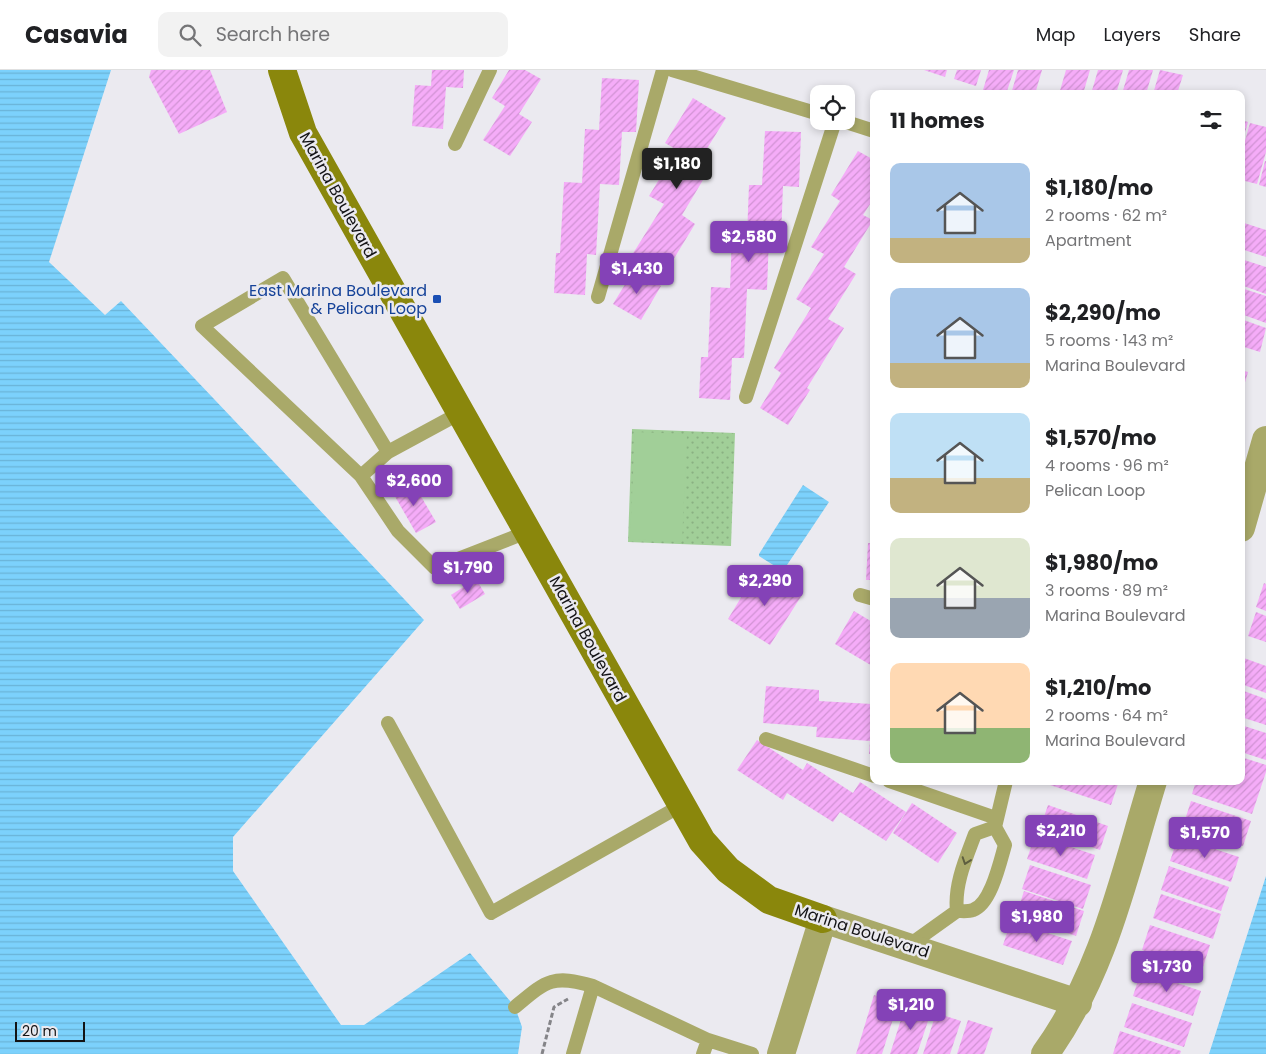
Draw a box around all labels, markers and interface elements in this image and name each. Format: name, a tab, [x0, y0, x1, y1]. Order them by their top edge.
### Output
search box	[158, 12, 508, 57]
text: Casavia	[25, 18, 128, 51]
icon: search	[176, 21, 204, 49]
text: Search here	[216, 21, 330, 48]
text: Map	[1036, 22, 1076, 47]
text: Layers	[1104, 22, 1161, 47]
text: Share	[1189, 22, 1241, 47]
map controls	[810, 85, 855, 130]
button: locate	[810, 85, 855, 130]
text: 11 homes	[890, 106, 985, 135]
icon: filters	[1197, 106, 1225, 134]
street label: Marina Boulevard	[294, 128, 382, 262]
pin: $1,180	[636, 148, 718, 190]
text: $1,180	[653, 152, 701, 175]
text: $1,180/mo	[1045, 173, 1153, 202]
icon: home	[930, 183, 990, 243]
text: 2 rooms · 62 m²	[1045, 204, 1167, 227]
pin: $2,580	[708, 220, 790, 263]
text: $2,580	[721, 225, 777, 248]
text: Apartment	[1045, 229, 1132, 252]
pin: $1,430	[596, 252, 678, 295]
text: $1,430	[611, 257, 663, 280]
place label: East Marina Boulevard & Pelican Loop	[249, 279, 427, 320]
marker: East Marina Boulevard & Pelican Loop	[431, 293, 443, 305]
text: $2,290/mo	[1045, 298, 1161, 327]
icon: home	[930, 308, 990, 368]
text: 5 rooms · 143 m²	[1045, 329, 1173, 352]
text: Marina Boulevard	[1045, 354, 1186, 377]
text: $1,570/mo	[1045, 423, 1156, 452]
icon: home	[930, 433, 990, 493]
text: 4 rooms · 96 m²	[1045, 454, 1169, 477]
pin: $2,600	[373, 464, 455, 507]
text: $2,600	[386, 469, 442, 492]
text: Pelican Loop	[1045, 479, 1145, 502]
text: $1,980/mo	[1045, 548, 1158, 577]
pin: $1,790	[427, 552, 509, 594]
text: $1,790	[443, 556, 493, 579]
icon: home	[930, 558, 990, 618]
pin: $2,290	[724, 564, 806, 607]
text: $2,290	[738, 569, 792, 592]
street label: Marina Boulevard	[544, 572, 632, 706]
text: 3 rooms · 89 m²	[1045, 579, 1168, 602]
text: Marina Boulevard	[1045, 604, 1186, 627]
text: $1,210/mo	[1045, 673, 1151, 702]
icon: home	[930, 683, 990, 743]
text: 2 rooms · 64 m²	[1045, 704, 1168, 727]
text: Marina Boulevard	[1045, 729, 1186, 752]
pin: $2,210	[1020, 814, 1102, 857]
pin: $1,570	[1164, 816, 1246, 859]
text: $2,210	[1036, 819, 1086, 842]
text: $1,570	[1180, 821, 1230, 844]
one-way arrow	[962, 856, 972, 864]
street label: Marina Boulevard	[792, 898, 932, 964]
pin: $1,980	[996, 900, 1078, 943]
text: $1,980	[1011, 905, 1063, 928]
pin: $1,730	[1126, 950, 1208, 993]
text: $1,730	[1142, 955, 1192, 978]
pin: $1,210	[870, 988, 952, 1031]
text: $1,210	[888, 993, 934, 1016]
scale bar	[15, 1019, 85, 1042]
text: 20 m	[22, 1021, 57, 1041]

